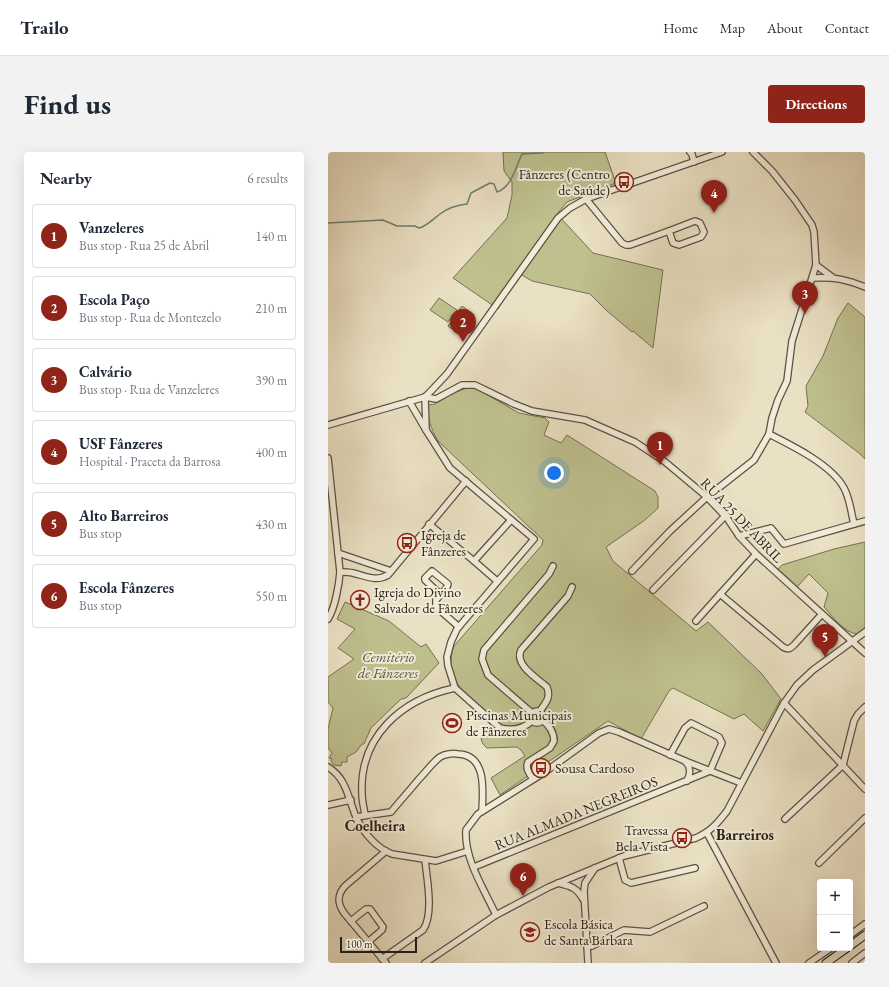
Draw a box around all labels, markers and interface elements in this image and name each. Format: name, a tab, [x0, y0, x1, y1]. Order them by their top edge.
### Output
text: Trailo	[20, 15, 69, 40]
text: Home	[663, 19, 698, 37]
text: Map	[720, 19, 745, 37]
text: About	[767, 19, 803, 37]
text: Contact	[825, 19, 869, 37]
button: Directions	[768, 85, 865, 123]
text: Find us	[24, 86, 111, 122]
place label: Fânzeres (Centro de Saúde)	[519, 165, 610, 199]
text: Nearby	[40, 167, 92, 189]
text: 6 results	[247, 170, 288, 187]
bus stop icon: Fânzeres (Centro de Saúde)	[613, 171, 635, 193]
pin: 4	[701, 180, 727, 213]
text: Vanzeleres	[79, 218, 144, 237]
text: 1	[51, 228, 57, 245]
text: 140 m	[256, 228, 287, 245]
text: Bus stop · Rua 25 de Abril	[79, 237, 209, 254]
pin: 3	[792, 281, 818, 314]
text: Escola Paço	[79, 290, 150, 309]
text: 2	[51, 300, 57, 317]
text: 210 m	[256, 300, 287, 317]
text: Bus stop · Rua de Montezelo	[79, 309, 221, 326]
pin: 2	[450, 309, 476, 342]
text: Calvário	[79, 362, 132, 381]
text: 3	[51, 372, 57, 389]
text: 390 m	[256, 372, 287, 389]
text: Bus stop · Rua de Vanzeleres	[79, 381, 219, 398]
pin: 1	[647, 432, 673, 465]
text: USF Fânzeres	[79, 434, 163, 453]
text: 4	[51, 444, 57, 461]
text: 400 m	[256, 444, 287, 461]
text: Hospital · Praceta da Barrosa	[79, 453, 221, 470]
your location	[544, 463, 564, 483]
street label: RUA 25 DE ABRIL	[697, 474, 788, 567]
text: Alto Barreiros	[79, 506, 168, 525]
text: 5	[51, 516, 57, 533]
text: 430 m	[256, 516, 287, 533]
text: Bus stop	[79, 525, 122, 542]
place label: Igreja de Fânzeres	[421, 526, 467, 560]
bus stop icon: Igreja de Fânzeres	[396, 532, 418, 554]
text: Escola Fânzeres	[79, 578, 174, 597]
place label: Igreja do Divino Salvador de Fânzeres	[374, 583, 483, 617]
text: 6	[51, 588, 57, 605]
text: 550 m	[256, 588, 287, 605]
church icon: Igreja do Divino Salvador de Fânzeres	[349, 589, 371, 611]
text: Bus stop	[79, 597, 122, 614]
pin: 5	[812, 624, 838, 657]
park label: Cemitério de Fânzeres	[358, 648, 418, 682]
place label: Piscinas Municipais de Fânzeres	[466, 706, 572, 740]
sports icon: Piscinas Municipais de Fânzeres	[441, 712, 463, 734]
bus stop icon: Sousa Cardoso	[530, 757, 552, 779]
place label: Sousa Cardoso	[555, 759, 634, 777]
street label: RUA ALMADA NEGREIROS	[492, 772, 660, 854]
district label: Coelheira	[345, 816, 406, 835]
place label: Travessa Bela Vista	[616, 821, 668, 855]
district label: Barreiros	[716, 825, 774, 844]
bus stop icon: Travessa Bela Vista	[671, 827, 693, 849]
pin: 6	[510, 863, 536, 896]
map controls	[817, 879, 853, 951]
button: +	[817, 879, 853, 915]
place label: Escola Básica de Santa Bárbara	[544, 915, 633, 949]
button: −	[817, 915, 853, 951]
school or university icon: Escola Básica de Santa Bárbara	[519, 921, 541, 943]
scale bar	[340, 935, 417, 954]
text: 100 m	[346, 937, 373, 951]

